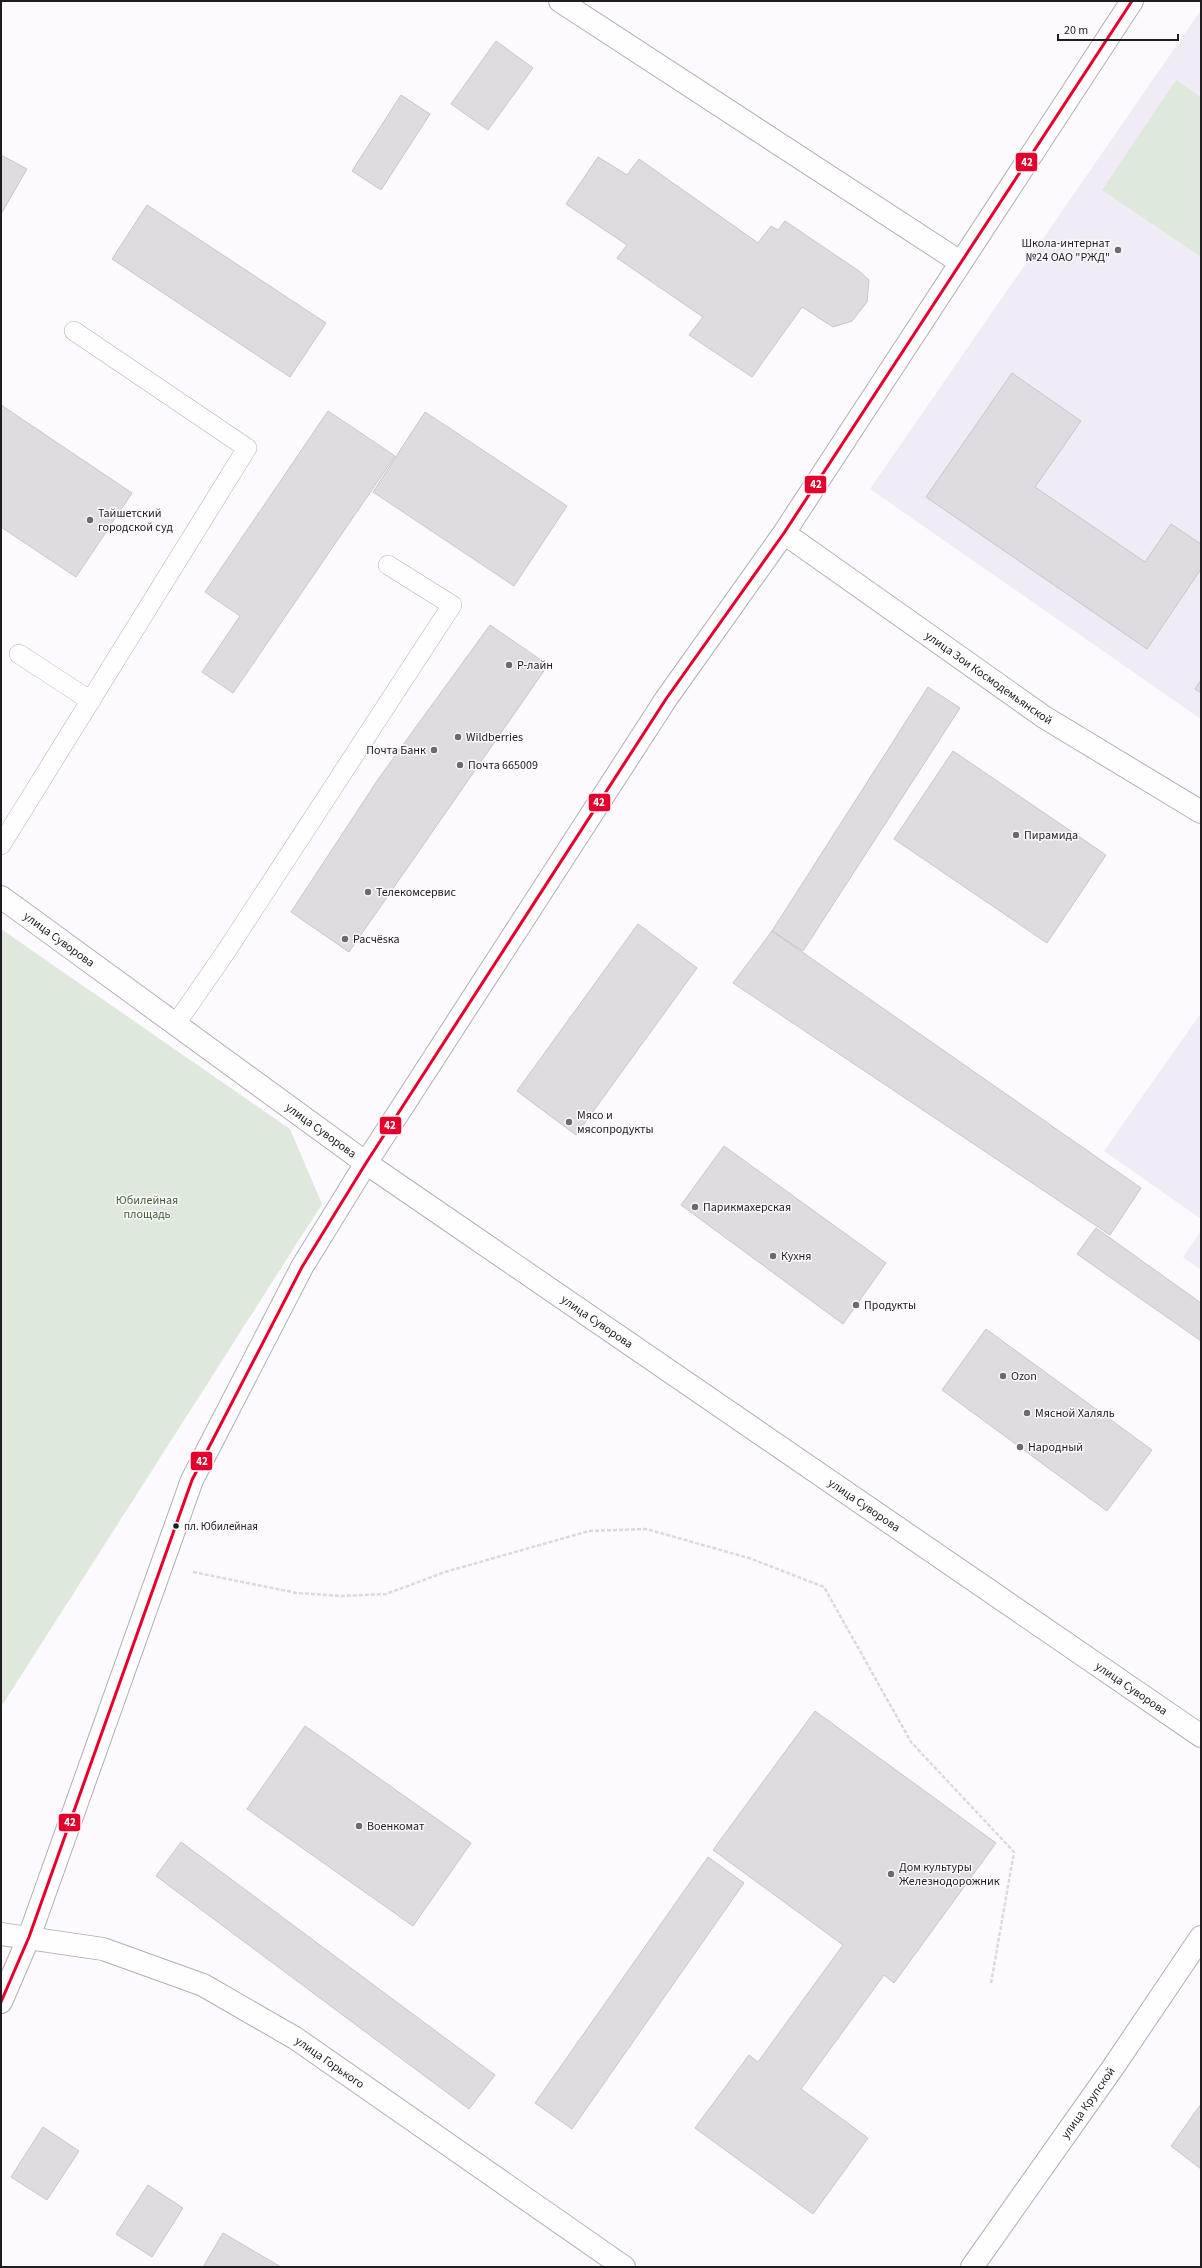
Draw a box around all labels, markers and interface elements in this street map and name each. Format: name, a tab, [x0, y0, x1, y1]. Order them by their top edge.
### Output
scale bar	[1058, 16, 1178, 42]
text: 20 m	[1064, 22, 1088, 39]
line badge: 42	[1015, 152, 1038, 172]
text: 42	[1021, 155, 1033, 170]
place label: Школа-интернат №24 ОАО "РЖД"	[1021, 235, 1110, 266]
marker: Школа-интернат №24 ОАО "РЖД"	[1113, 245, 1123, 255]
line badge: 42	[804, 475, 827, 494]
text: 42	[810, 477, 822, 492]
place label: Тайшетский городской суд	[98, 505, 173, 536]
marker: Тайшетский городской суд	[85, 515, 95, 525]
street label: улица Зои Космодемьянской	[922, 627, 1056, 729]
place label: Р-лайн	[517, 657, 553, 674]
marker: Р-лайн	[504, 660, 514, 670]
place label: Wildberries	[466, 729, 523, 746]
marker: Wildberries	[453, 732, 463, 742]
place label: Почта Банк	[366, 742, 426, 759]
marker: Почта Банк	[429, 745, 439, 755]
place label: Почта 665009	[468, 757, 538, 774]
marker: Почта 665009	[455, 760, 465, 770]
line badge: 42	[588, 793, 611, 812]
text: 42	[593, 795, 605, 810]
place label: Пирамида	[1024, 827, 1078, 844]
marker: Пирамида	[1011, 830, 1021, 840]
place label: Телекомсервис	[376, 884, 456, 901]
marker: Телекомсервис	[363, 887, 373, 897]
street label: улица Суворова	[20, 908, 98, 971]
place label: Расчёsка	[353, 931, 400, 948]
marker: Расчёsка	[340, 934, 350, 944]
street label: улица Суворова	[282, 1099, 360, 1162]
place label: Мясо и мясопродукты	[577, 1107, 654, 1138]
line badge: 42	[379, 1116, 402, 1135]
marker: Мясо и мясопродукты	[564, 1117, 574, 1127]
text: 42	[384, 1118, 396, 1133]
park label: Юбилейная площадь	[116, 1192, 178, 1223]
place label: Парикмахерская	[703, 1199, 791, 1216]
marker: Парикмахерская	[690, 1202, 700, 1212]
place label: Кухня	[781, 1248, 811, 1265]
marker: Кухня	[768, 1251, 778, 1261]
street label: улица Суворова	[558, 1291, 637, 1352]
place label: Продукты	[864, 1297, 916, 1314]
marker: Продукты	[851, 1300, 861, 1310]
place label: Ozon	[1011, 1368, 1037, 1385]
marker: Ozon	[998, 1371, 1008, 1381]
place label: Мясной Халяль	[1035, 1405, 1115, 1422]
marker: Мясной Халяль	[1022, 1408, 1032, 1418]
place label: Народный	[1028, 1439, 1083, 1456]
marker: Народный	[1015, 1442, 1025, 1452]
line badge: 42	[190, 1451, 213, 1471]
text: 42	[196, 1454, 208, 1469]
street label: улица Суворова	[825, 1474, 904, 1536]
place label: пл. Юбилейная	[184, 1519, 258, 1534]
marker: пл. Юбилейная	[171, 1521, 181, 1531]
street label: улица Суворова	[1092, 1657, 1171, 1719]
line badge: 42	[58, 1813, 81, 1832]
text: 42	[64, 1815, 76, 1830]
place label: Военкомат	[367, 1818, 425, 1835]
marker: Военкомат	[354, 1821, 364, 1831]
place label: Дом культуры Железнодорожник	[899, 1859, 1000, 1890]
marker: Дом культуры Железнодорожник	[886, 1869, 896, 1879]
street label: улица Горького	[292, 2032, 368, 2092]
street label: улица Крупской	[1057, 2064, 1119, 2142]

